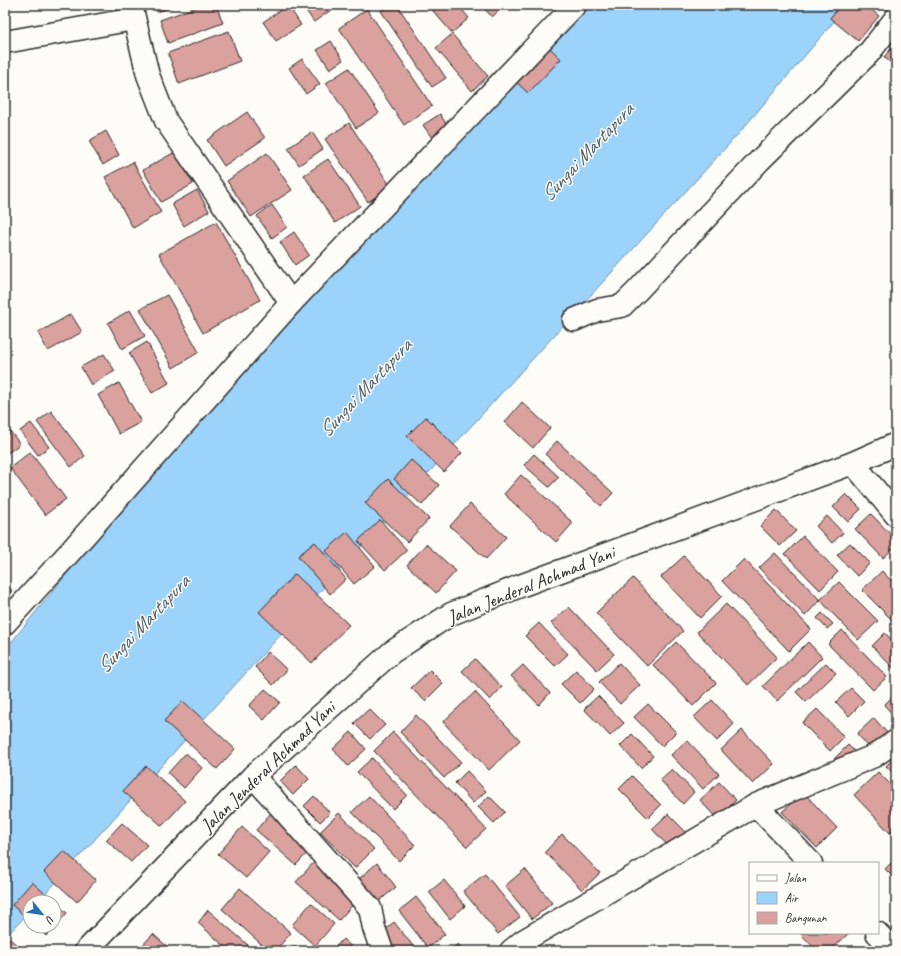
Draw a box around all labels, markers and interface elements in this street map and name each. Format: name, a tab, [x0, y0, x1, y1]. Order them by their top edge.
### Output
water label: Sungai Martapura	[535, 96, 640, 206]
water label: Sungai Martapura	[313, 332, 418, 442]
street label: Jalan Jenderal Achmad Yani	[443, 540, 620, 630]
water label: Sungai Martapura	[91, 568, 196, 678]
street label: Jalan Jenderal Achmad Yani	[195, 695, 342, 838]
legend	[749, 862, 879, 934]
text: Jalan	[784, 870, 807, 886]
text: Air	[785, 890, 799, 906]
north arrow	[22, 894, 62, 934]
text: Bangunan	[785, 910, 827, 926]
text: U	[42, 913, 58, 927]

